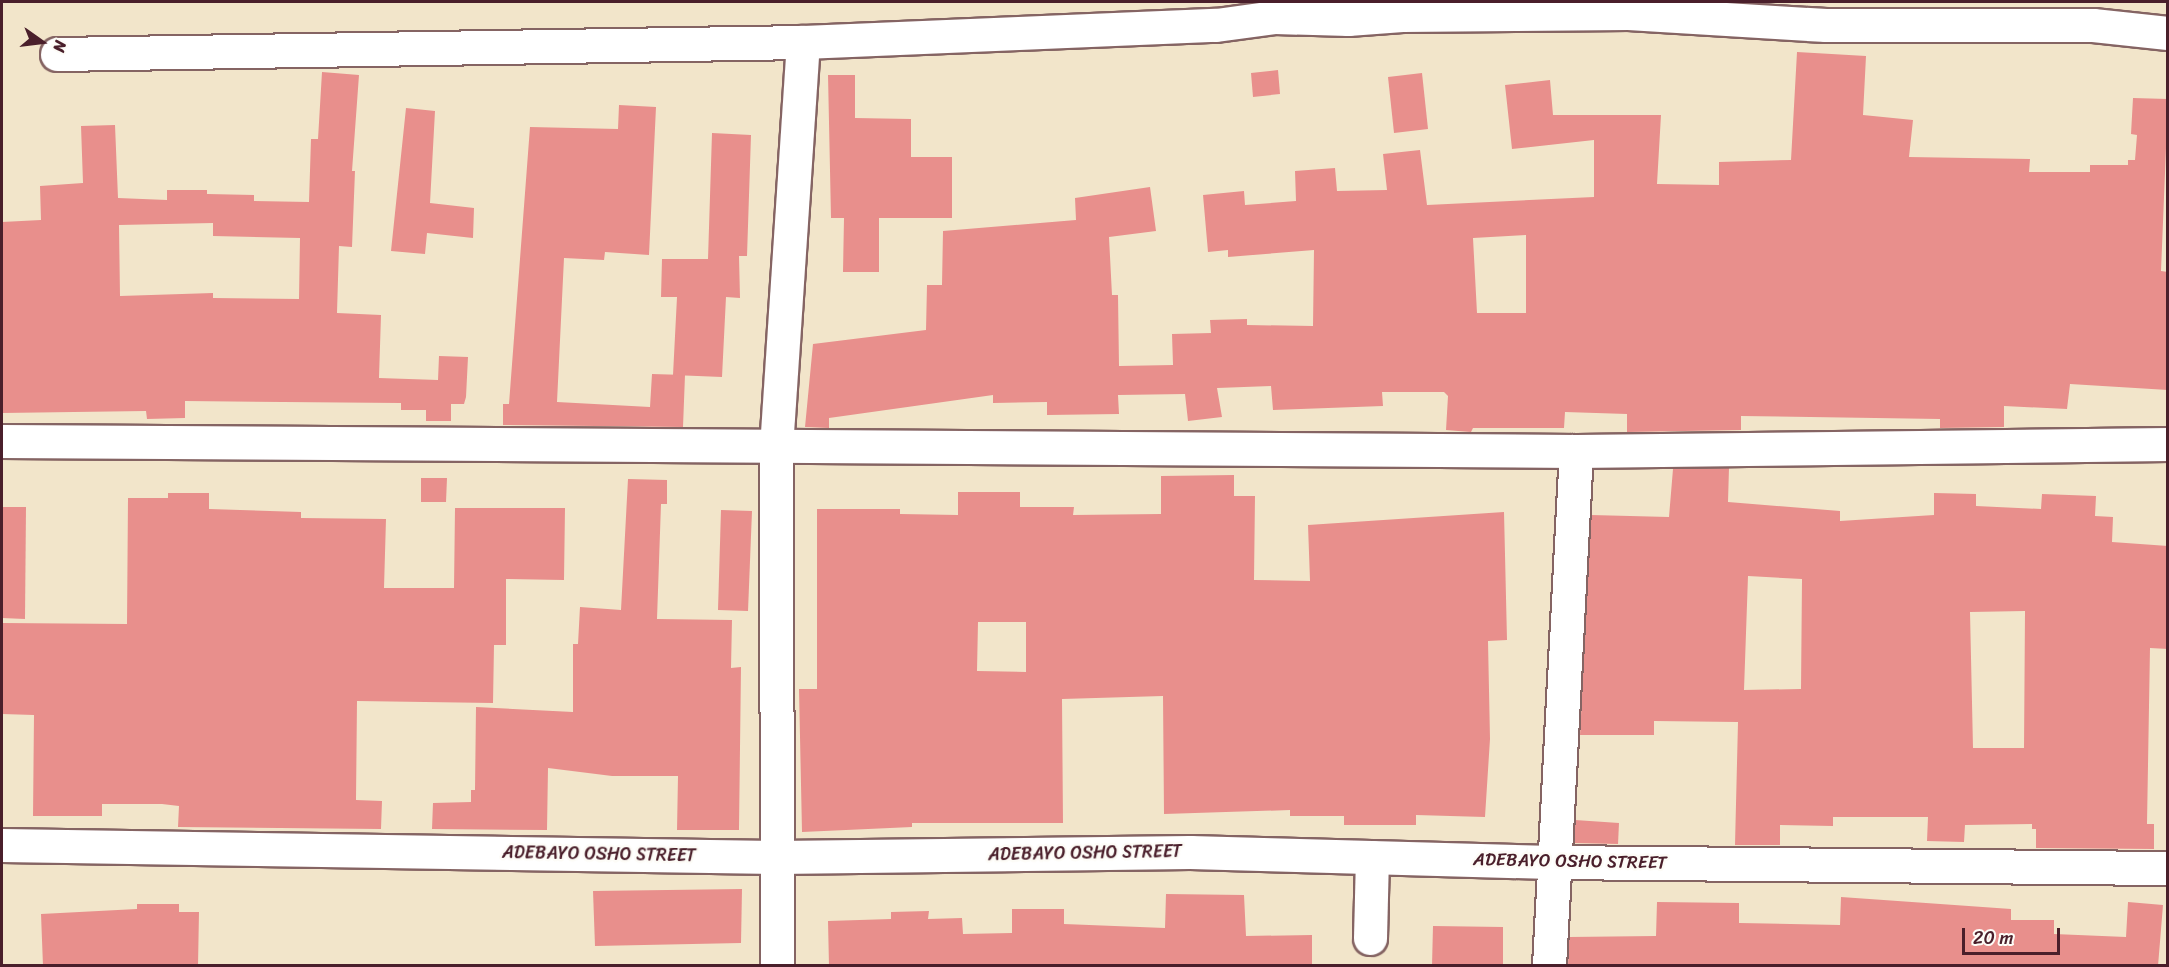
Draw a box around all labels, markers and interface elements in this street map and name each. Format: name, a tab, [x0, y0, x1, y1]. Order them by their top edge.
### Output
north arrow	[12, 12, 72, 72]
text: N	[45, 38, 75, 55]
street label: ADEBAYO OSHO STREET	[987, 840, 1183, 866]
street label: ADEBAYO OSHO STREET	[501, 841, 697, 867]
street label: ADEBAYO OSHO STREET	[1472, 848, 1668, 874]
scale bar	[1965, 916, 2062, 954]
text: 20 m	[1973, 922, 2013, 954]

